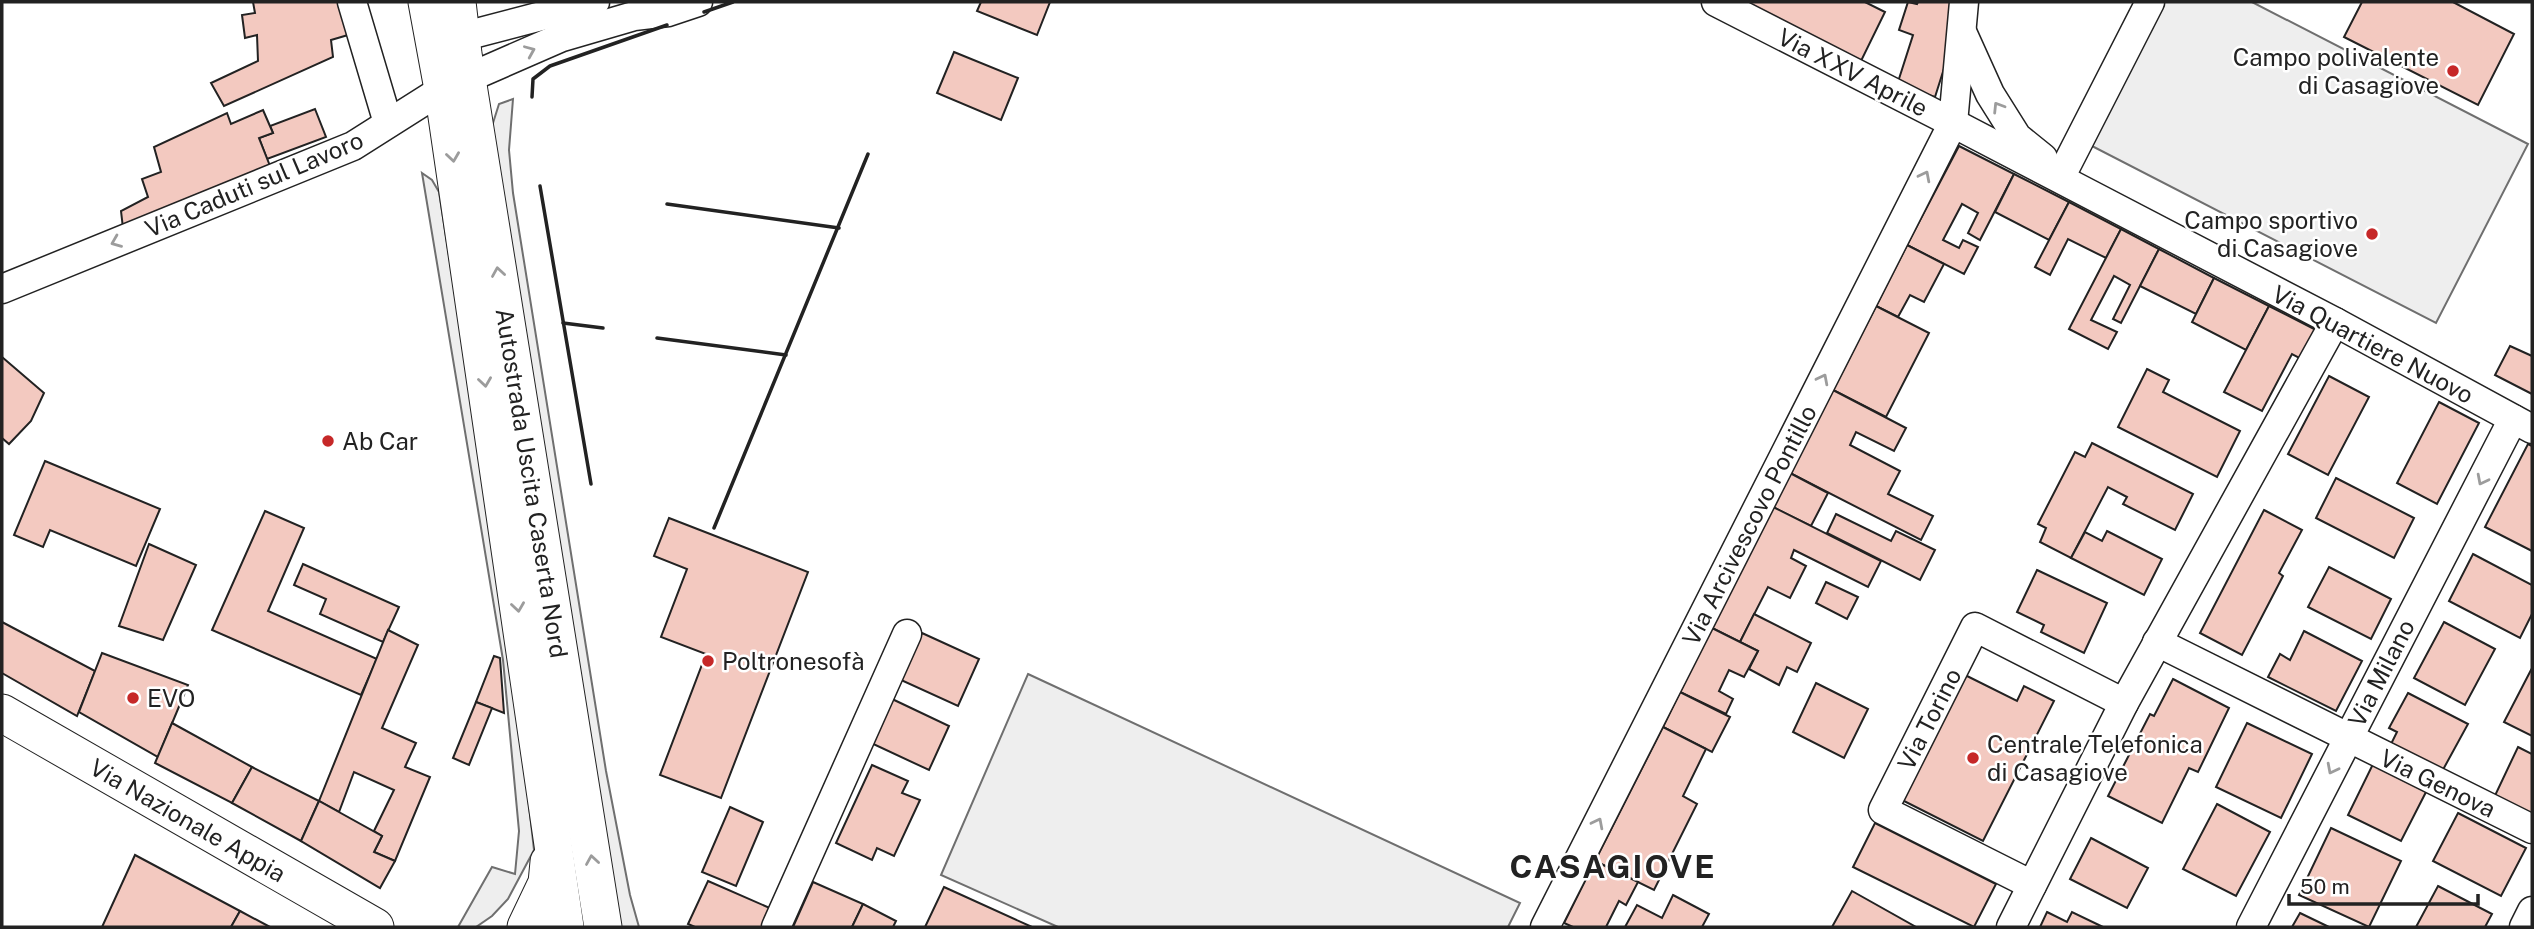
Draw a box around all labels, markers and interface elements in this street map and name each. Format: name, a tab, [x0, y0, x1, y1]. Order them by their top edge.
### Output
street label: Via XXV Aprile	[1773, 22, 1933, 122]
place label: Campo polivalente di Casagiove	[2233, 43, 2439, 99]
one-way arrow	[522, 45, 535, 59]
marker: Campo polivalente di Casagiove	[2445, 63, 2461, 79]
one-way arrow	[1994, 101, 2007, 114]
street label: Via Caduti sul Lavoro	[141, 125, 367, 243]
one-way arrow	[445, 151, 460, 163]
one-way arrow	[1917, 171, 1931, 184]
place label: Campo sportivo di Casagiove	[2184, 206, 2358, 262]
marker: Campo sportivo di Casagiove	[2364, 226, 2380, 242]
one-way arrow	[110, 234, 122, 248]
one-way arrow	[491, 266, 506, 278]
street label: Via Quartiere Nuovo	[2268, 279, 2478, 409]
street label: Autostrada Uscita Caserta Nord	[490, 306, 574, 660]
one-way arrow	[1814, 374, 1828, 386]
one-way arrow	[478, 376, 493, 388]
street label: Via Arcivescovo Pontillo	[1676, 400, 1822, 650]
place label: Ab Car	[342, 427, 418, 455]
marker: Ab Car	[320, 433, 336, 449]
one-way arrow	[2476, 473, 2490, 485]
one-way arrow	[510, 601, 525, 613]
street label: Via Milano	[2342, 615, 2420, 731]
place label: Poltronesofà	[722, 647, 865, 675]
marker: Poltronesofà	[700, 653, 716, 669]
street label: Via Torino	[1891, 664, 1967, 774]
place label: EVO	[147, 684, 195, 712]
marker: EVO	[125, 690, 141, 706]
place label: Centrale Telefonica di Casagiove	[1987, 730, 2203, 786]
street label: Via Genova	[2376, 743, 2500, 823]
marker: Centrale Telefonica di Casagiove	[1965, 750, 1981, 766]
street label: Via Nazionale Appia	[85, 753, 291, 887]
one-way arrow	[2326, 762, 2340, 774]
one-way arrow	[1589, 818, 1603, 830]
district label: CASAGIOVE	[1509, 848, 1717, 885]
one-way arrow	[585, 854, 600, 866]
scale bar	[2289, 862, 2478, 906]
text: 50 m	[2300, 874, 2350, 899]

